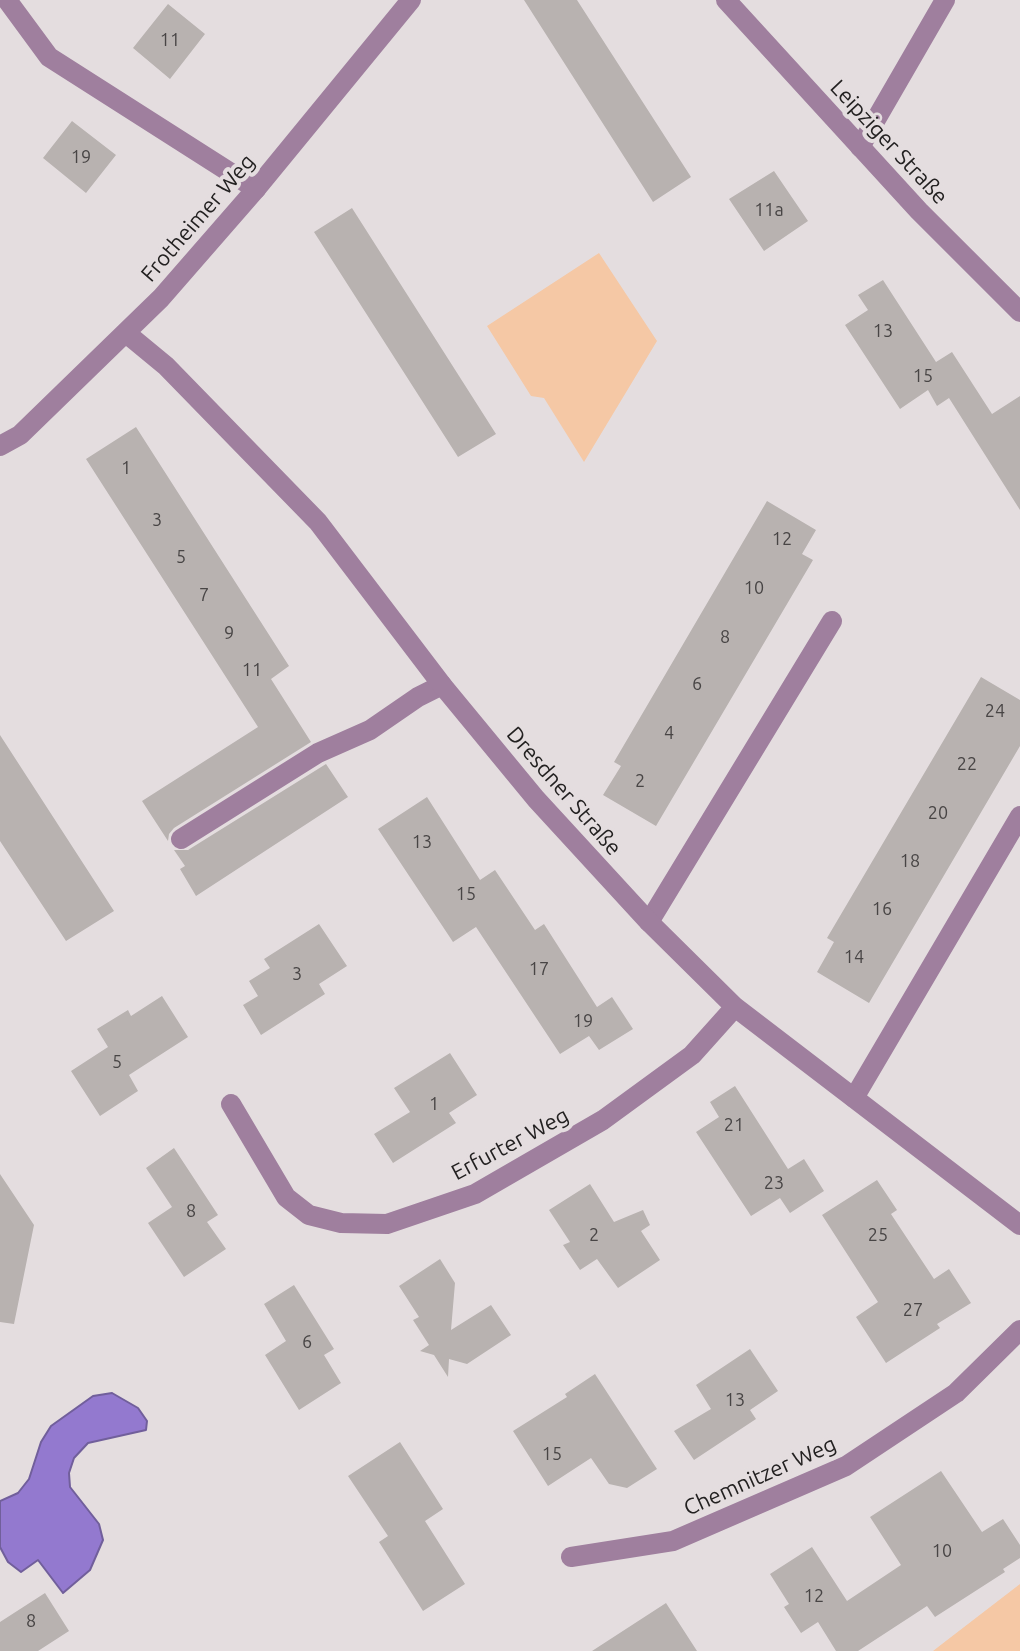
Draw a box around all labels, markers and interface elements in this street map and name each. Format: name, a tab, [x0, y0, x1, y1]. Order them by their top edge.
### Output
house number: 11	[160, 29, 180, 51]
street label: Leipziger Straße	[825, 74, 953, 210]
house number: 19	[71, 146, 91, 168]
street label: Frotheimer Weg	[135, 149, 261, 287]
house number: 11a	[754, 199, 784, 221]
house number: 13	[873, 320, 893, 342]
house number: 15	[913, 365, 933, 387]
house number: 1	[121, 457, 131, 479]
house number: 3	[152, 509, 162, 531]
house number: 12	[772, 528, 792, 550]
house number: 5	[176, 546, 186, 568]
house number: 10	[744, 577, 764, 599]
house number: 7	[199, 584, 209, 606]
house number: 9	[224, 622, 234, 644]
house number: 8	[720, 626, 730, 648]
house number: 11	[242, 659, 262, 681]
house number: 6	[692, 673, 702, 695]
house number: 24	[985, 700, 1005, 722]
street label: Dresdner Straße	[501, 721, 627, 861]
house number: 4	[664, 722, 674, 744]
house number: 22	[957, 753, 977, 775]
house number: 2	[635, 770, 645, 792]
house number: 20	[928, 802, 948, 824]
house number: 13	[412, 831, 432, 853]
house number: 18	[900, 850, 920, 872]
house number: 15	[456, 883, 476, 905]
house number: 16	[872, 898, 892, 920]
house number: 14	[844, 946, 864, 968]
house number: 17	[529, 958, 549, 980]
house number: 3	[292, 963, 302, 985]
house number: 19	[573, 1010, 593, 1032]
house number: 5	[112, 1051, 122, 1073]
house number: 1	[429, 1093, 439, 1115]
street label: Erfurter Weg	[447, 1102, 573, 1186]
house number: 21	[724, 1114, 744, 1136]
house number: 23	[764, 1172, 784, 1194]
house number: 8	[186, 1200, 196, 1222]
house number: 2	[589, 1224, 599, 1246]
house number: 25	[868, 1224, 888, 1246]
house number: 27	[903, 1299, 923, 1321]
house number: 6	[302, 1331, 312, 1353]
house number: 13	[725, 1389, 745, 1411]
street label: Chemnitzer Weg	[680, 1431, 840, 1521]
house number: 15	[542, 1443, 562, 1465]
house number: 10	[932, 1540, 952, 1562]
house number: 12	[804, 1585, 824, 1607]
house number: 8	[26, 1610, 36, 1632]

